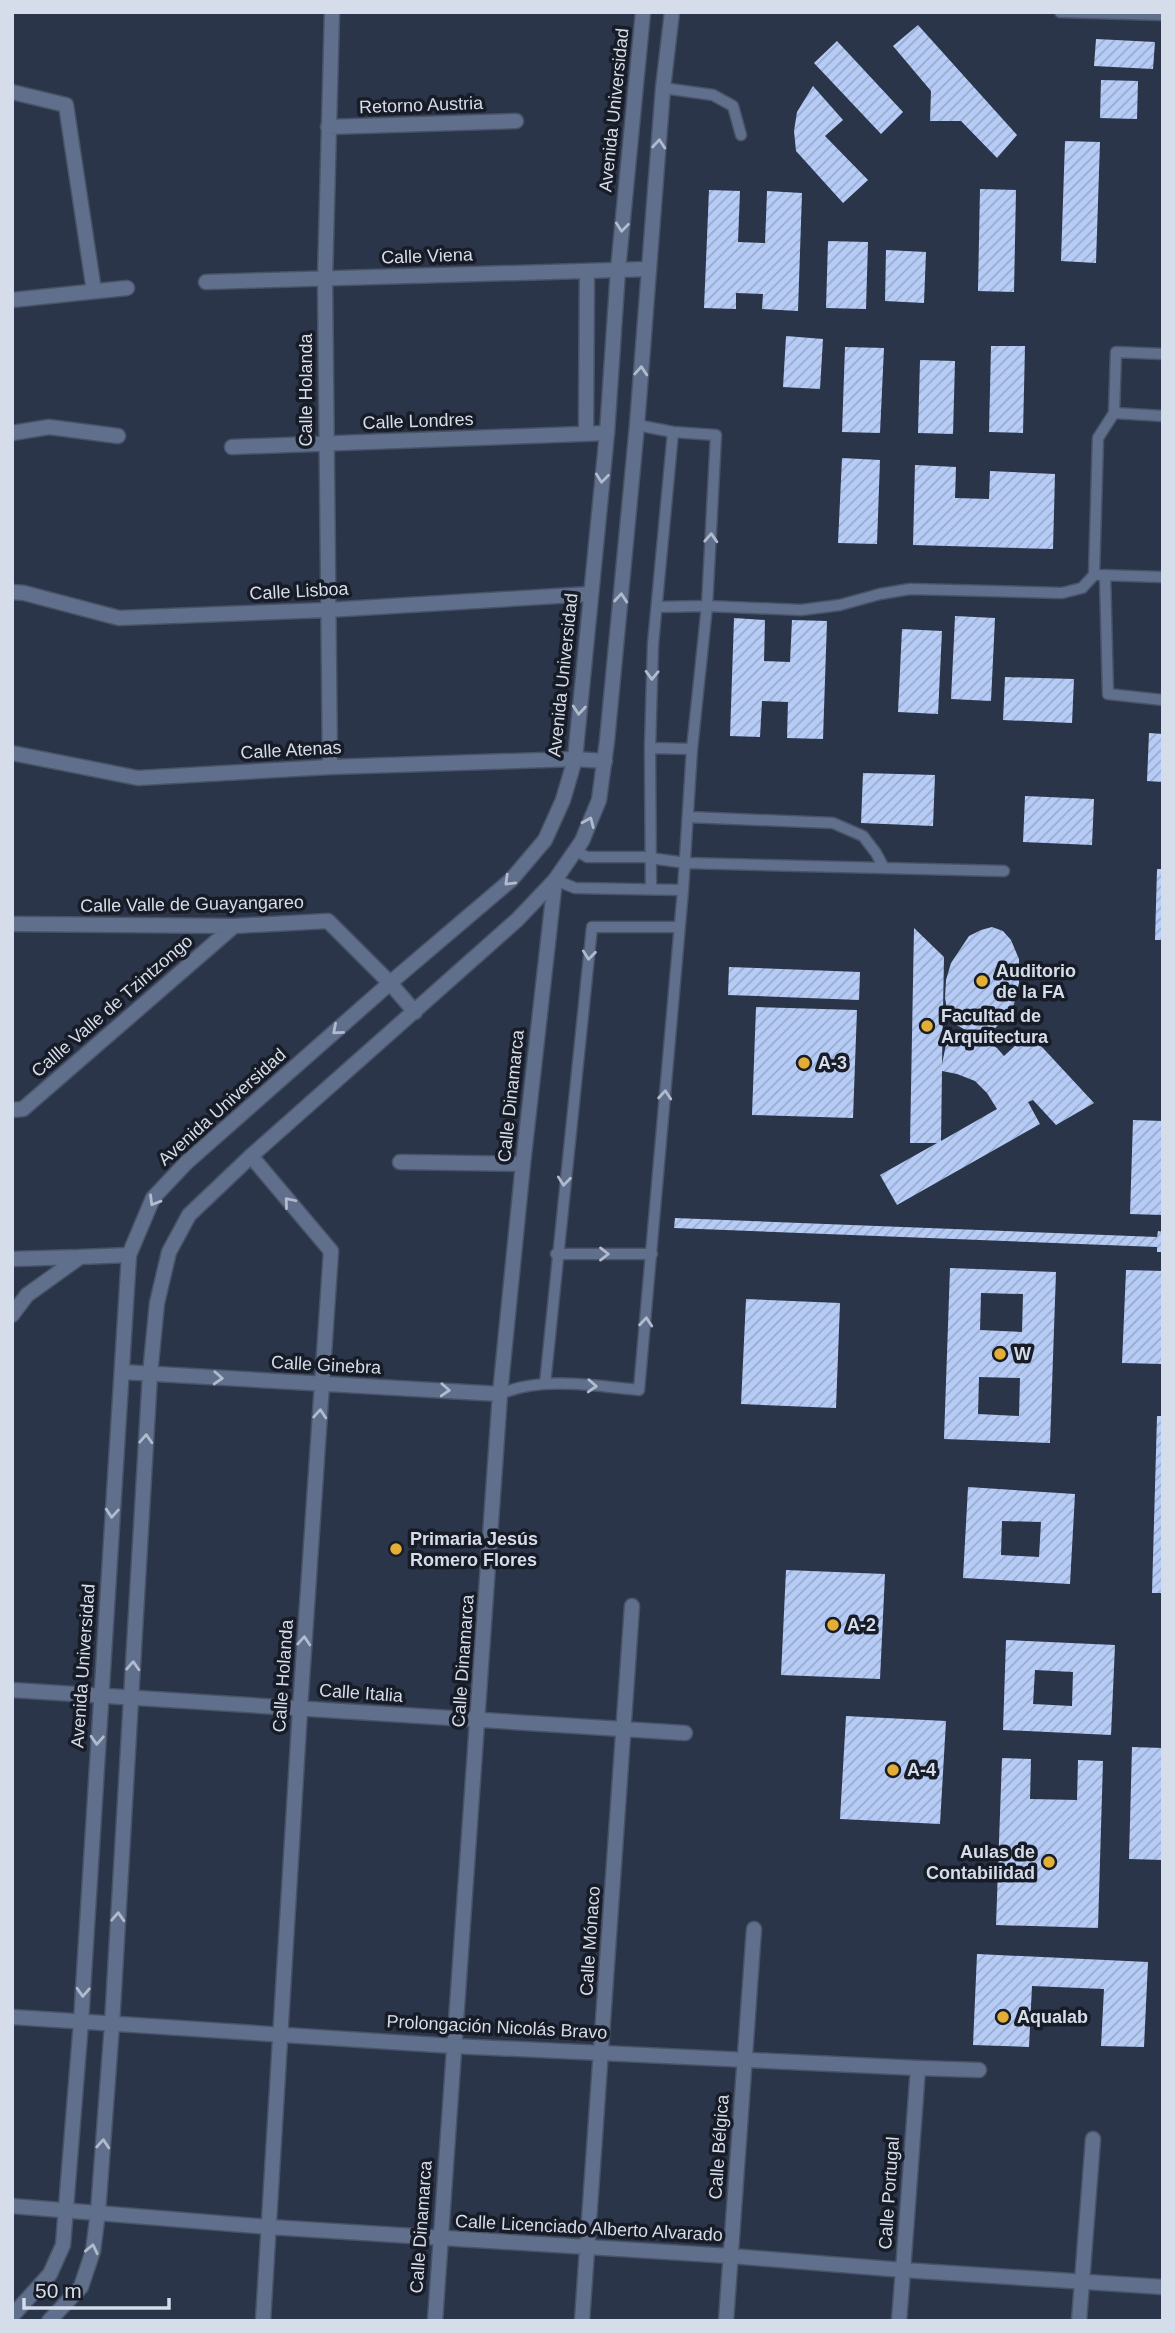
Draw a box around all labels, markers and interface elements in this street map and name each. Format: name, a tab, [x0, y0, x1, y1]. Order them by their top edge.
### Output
street label: Avenida Universidad	[595, 27, 633, 193]
street label: Retorno Austria	[359, 93, 484, 117]
one-way arrow	[651, 138, 666, 149]
one-way arrow	[615, 221, 630, 232]
street label: Calle Viena	[381, 244, 474, 268]
street label: Calle Holanda	[296, 332, 316, 447]
one-way arrow	[633, 365, 648, 376]
street label: Calle Londres	[362, 409, 474, 433]
one-way arrow	[595, 473, 610, 484]
one-way arrow	[703, 532, 718, 543]
street label: Calle Lisboa	[249, 578, 350, 604]
street label: Avenida Universidad	[544, 592, 582, 758]
one-way arrow	[613, 592, 628, 603]
one-way arrow	[644, 670, 660, 681]
one-way arrow	[572, 704, 587, 716]
street label: Calle Atenas	[240, 737, 342, 763]
one-way arrow	[581, 817, 595, 829]
one-way arrow	[504, 873, 517, 886]
street label: Calle Valle de Guayangareo	[80, 892, 304, 916]
street label: Callle Valle de Tzintzongo	[28, 931, 196, 1081]
one-way arrow	[581, 949, 596, 960]
place label: Auditorio de la FA	[996, 961, 1076, 1002]
marker: Auditorio de la FA	[974, 973, 990, 989]
place label: Facultad de Arquitectura	[941, 1006, 1049, 1047]
marker: Facultad de Arquitectura	[919, 1018, 935, 1034]
one-way arrow	[332, 1022, 345, 1034]
street label: Calle Dinamarca	[494, 1028, 528, 1163]
street label: Avenida Universidad	[154, 1044, 290, 1170]
place label: A-3	[818, 1053, 847, 1073]
marker: A-3	[796, 1055, 812, 1071]
one-way arrow	[657, 1089, 672, 1100]
one-way arrow	[557, 1175, 572, 1187]
one-way arrow	[149, 1194, 162, 1207]
one-way arrow	[285, 1197, 297, 1210]
one-way arrow	[599, 1246, 610, 1262]
one-way arrow	[638, 1316, 653, 1328]
place label: W	[1014, 1344, 1031, 1364]
marker: W	[992, 1346, 1008, 1362]
street label: Calle Ginebra	[271, 1352, 382, 1378]
one-way arrow	[213, 1370, 224, 1385]
one-way arrow	[587, 1379, 598, 1394]
one-way arrow	[440, 1383, 451, 1398]
one-way arrow	[313, 1408, 328, 1419]
one-way arrow	[138, 1433, 153, 1444]
one-way arrow	[105, 1508, 120, 1519]
place label: Primaria Jesús Romero Flores	[410, 1529, 538, 1570]
marker: Primaria Jesús Romero Flores	[388, 1541, 404, 1557]
street label: Avenida Universidad	[67, 1583, 99, 1749]
street label: Calle Dinamarca	[448, 1593, 478, 1728]
place label: A-2	[847, 1615, 876, 1635]
marker: A-2	[825, 1617, 841, 1633]
street label: Calle Holanda	[269, 1618, 297, 1733]
one-way arrow	[297, 1635, 312, 1646]
one-way arrow	[125, 1660, 140, 1671]
street label: Calle Italia	[318, 1680, 405, 1706]
one-way arrow	[90, 1735, 105, 1746]
place label: A-4	[907, 1760, 936, 1780]
marker: A-4	[885, 1762, 901, 1778]
place label: Aulas de Contabilidad	[926, 1842, 1035, 1883]
marker: Aulas de Contabilidad	[1041, 1854, 1057, 1870]
street label: Calle Mónaco	[576, 1885, 604, 1997]
one-way arrow	[110, 1912, 125, 1923]
one-way arrow	[75, 1987, 90, 1998]
place label: Aqualab	[1017, 2007, 1088, 2027]
marker: Aqualab	[995, 2009, 1011, 2025]
street label: Prolongación Nicolás Bravo	[386, 2011, 608, 2043]
street label: Calle Bélgica	[705, 2093, 733, 2200]
street label: Calle Portugal	[875, 2136, 903, 2250]
one-way arrow	[95, 2139, 110, 2150]
street label: Calle Dinamarca	[406, 2159, 436, 2294]
street label: Calle Licenciado Alberto Alvarado	[455, 2211, 723, 2245]
one-way arrow	[84, 2243, 99, 2255]
scale bar	[24, 2266, 170, 2310]
text: 50 m	[35, 2279, 82, 2302]

